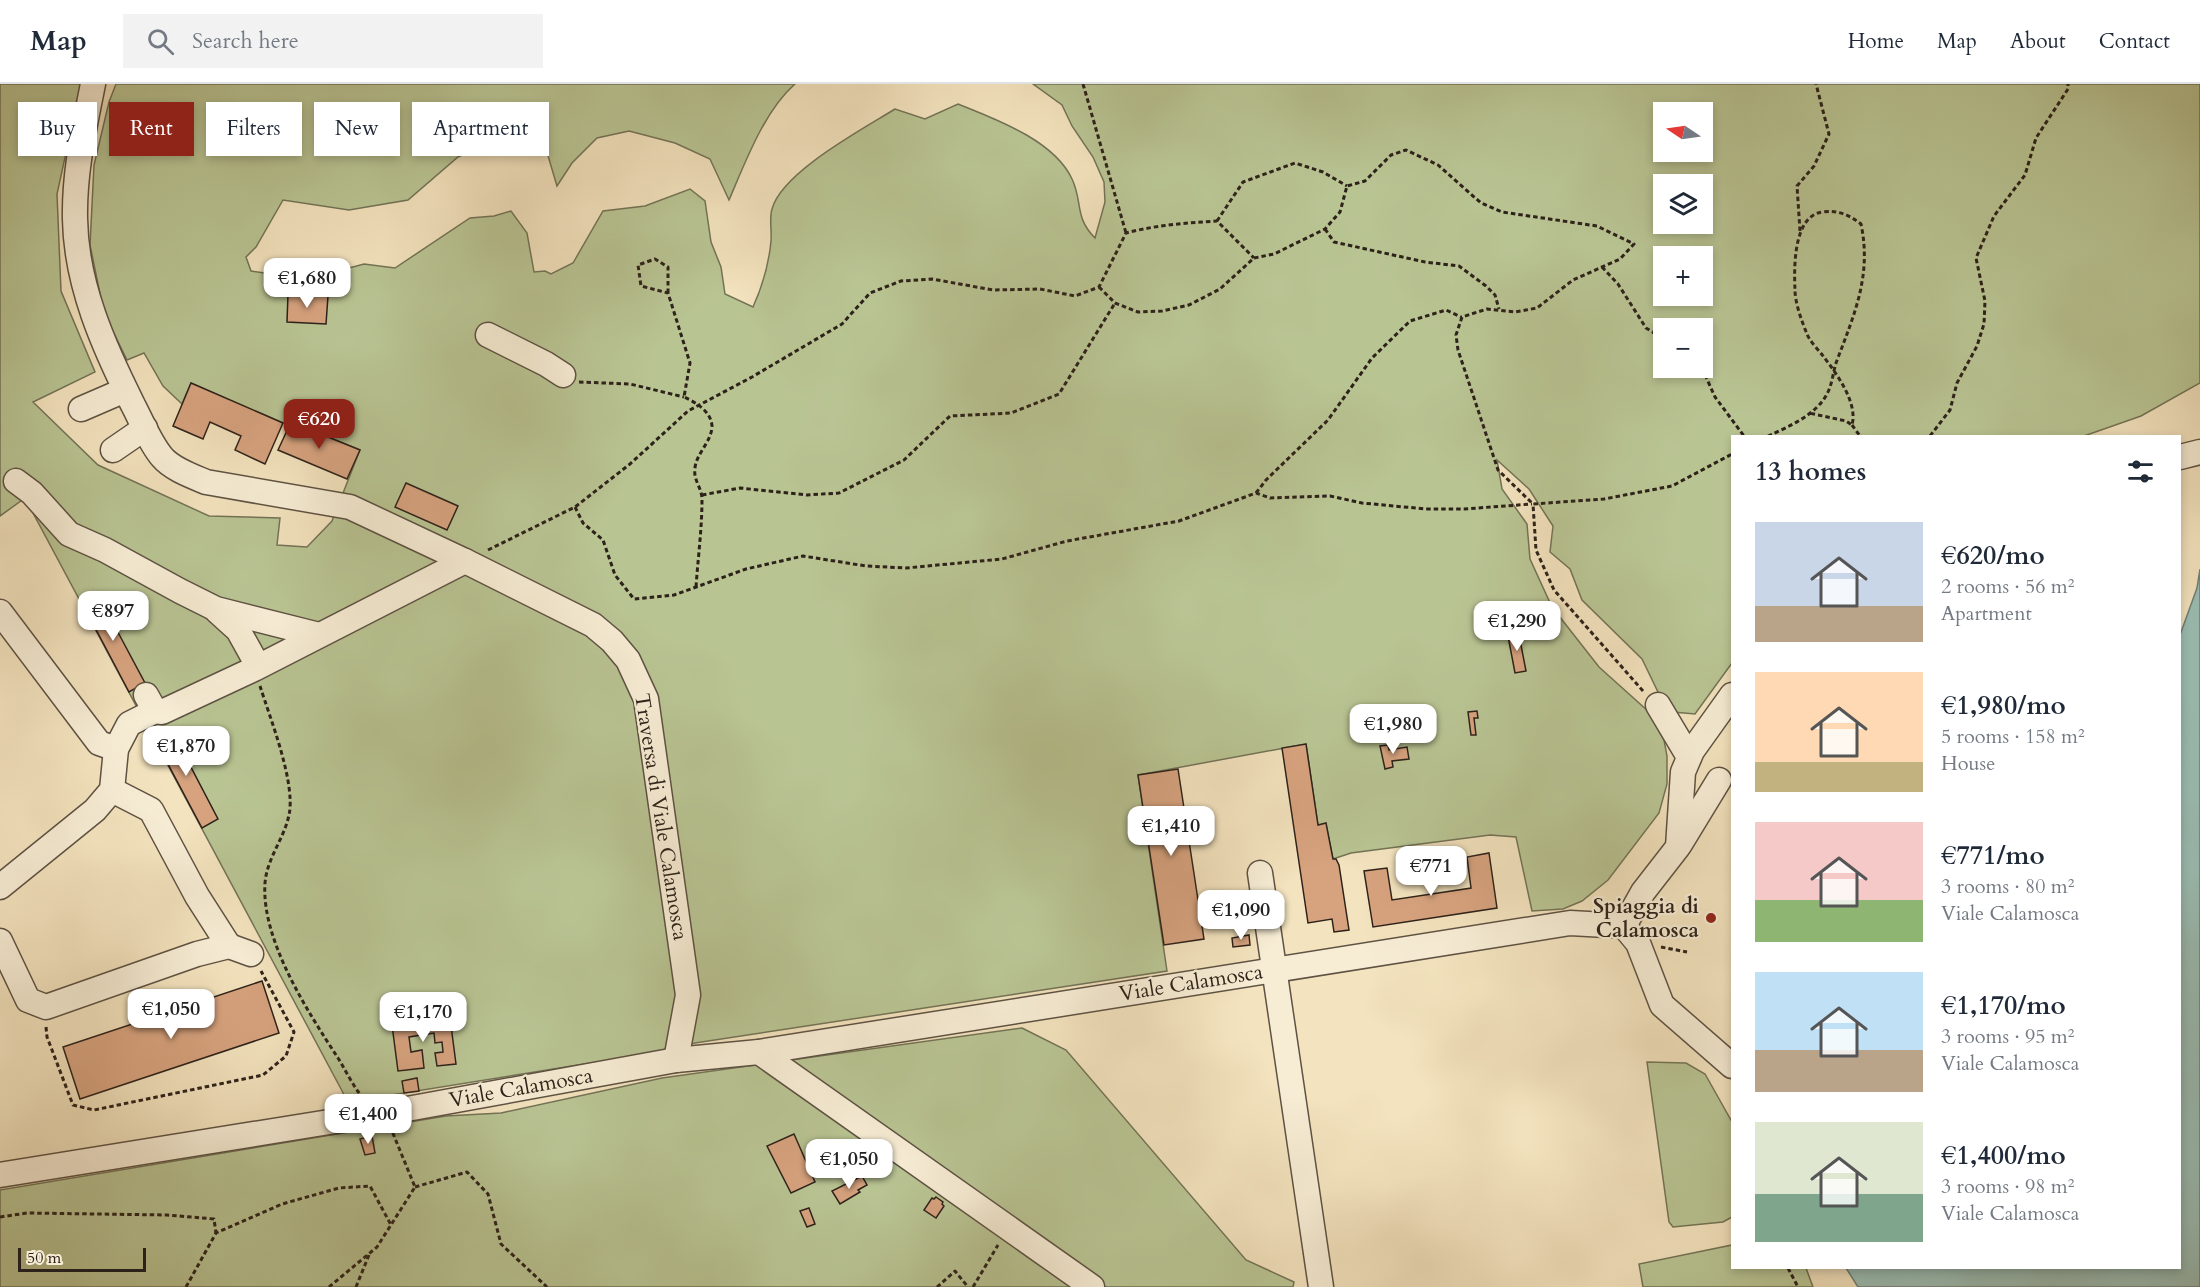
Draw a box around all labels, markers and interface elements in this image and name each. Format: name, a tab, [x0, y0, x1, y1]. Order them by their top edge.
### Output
search box	[123, 14, 543, 68]
text: Map	[30, 22, 87, 60]
icon: search	[144, 25, 177, 58]
text: Search here	[192, 26, 299, 56]
text: Home	[1848, 27, 1904, 56]
text: Map	[1937, 27, 1977, 56]
text: About	[2010, 27, 2066, 56]
text: Contact	[2099, 27, 2170, 56]
chip: Buy	[18, 102, 97, 156]
chip: Rent	[109, 102, 194, 156]
chip: Filters	[206, 102, 302, 156]
chip: New	[314, 102, 400, 156]
chip: Apartment	[412, 102, 549, 156]
north arrow	[1653, 102, 1713, 162]
map controls	[1653, 102, 1713, 378]
button: layers	[1653, 174, 1713, 234]
button: +	[1653, 246, 1713, 306]
pin: €1,680	[258, 258, 356, 309]
text: €1,680	[278, 264, 336, 291]
button: −	[1653, 318, 1713, 378]
pin: €620	[283, 399, 355, 450]
text: €620	[298, 405, 340, 432]
text: 13 homes	[1755, 454, 1866, 489]
icon: filters	[2124, 455, 2157, 488]
text: €620/mo	[1941, 538, 2045, 573]
icon: home	[1803, 546, 1875, 618]
text: 2 rooms · 56 m²	[1941, 573, 2074, 600]
pin: €897	[77, 591, 149, 642]
text: €897	[92, 597, 134, 624]
text: Apartment	[1941, 600, 2032, 627]
pin: €1,290	[1468, 601, 1566, 652]
text: €1,290	[1488, 607, 1546, 634]
text: €1,980/mo	[1941, 688, 2066, 723]
street label: Traversa di Viale Calamosca	[627, 691, 695, 943]
icon: home	[1803, 696, 1875, 768]
pin: €1,980	[1344, 704, 1442, 755]
text: €1,980	[1364, 710, 1422, 737]
text: 5 rooms · 158 m²	[1941, 723, 2085, 750]
pin: €1,870	[137, 726, 235, 777]
text: €1,870	[157, 732, 215, 759]
text: House	[1941, 750, 1995, 777]
pin: €1,410	[1122, 806, 1220, 857]
text: €1,410	[1142, 812, 1200, 839]
text: €771/mo	[1941, 838, 2045, 873]
pin: €771	[1395, 846, 1467, 897]
icon: home	[1803, 846, 1875, 918]
text: €771	[1410, 852, 1452, 879]
text: 3 rooms · 80 m²	[1941, 873, 2074, 900]
pin: €1,090	[1192, 890, 1290, 941]
place label: Spiaggia di Calamosca	[1593, 892, 1700, 945]
text: €1,090	[1212, 896, 1270, 923]
text: Viale Calamosca	[1941, 900, 2079, 927]
marker: Spiaggia di Calamosca	[1704, 911, 1718, 925]
street label: Viale Calamosca	[1117, 957, 1265, 1009]
text: €1,170/mo	[1941, 988, 2066, 1023]
pin: €1,050	[122, 989, 220, 1040]
pin: €1,170	[374, 992, 472, 1043]
text: €1,050	[142, 995, 200, 1022]
icon: home	[1803, 996, 1875, 1068]
text: €1,170	[394, 998, 452, 1025]
text: 3 rooms · 95 m²	[1941, 1023, 2074, 1050]
text: Viale Calamosca	[1941, 1050, 2079, 1077]
street label: Viale Calamosca	[447, 1061, 595, 1115]
pin: €1,400	[319, 1094, 417, 1145]
text: €1,400	[339, 1100, 397, 1127]
text: €1,400/mo	[1941, 1138, 2066, 1173]
pin: €1,050	[800, 1139, 898, 1190]
text: €1,050	[820, 1145, 878, 1172]
icon: home	[1803, 1146, 1875, 1218]
text: 3 rooms · 98 m²	[1941, 1173, 2074, 1200]
text: Viale Calamosca	[1941, 1200, 2079, 1227]
scale bar	[18, 1245, 146, 1272]
text: 50 m	[27, 1247, 61, 1269]

